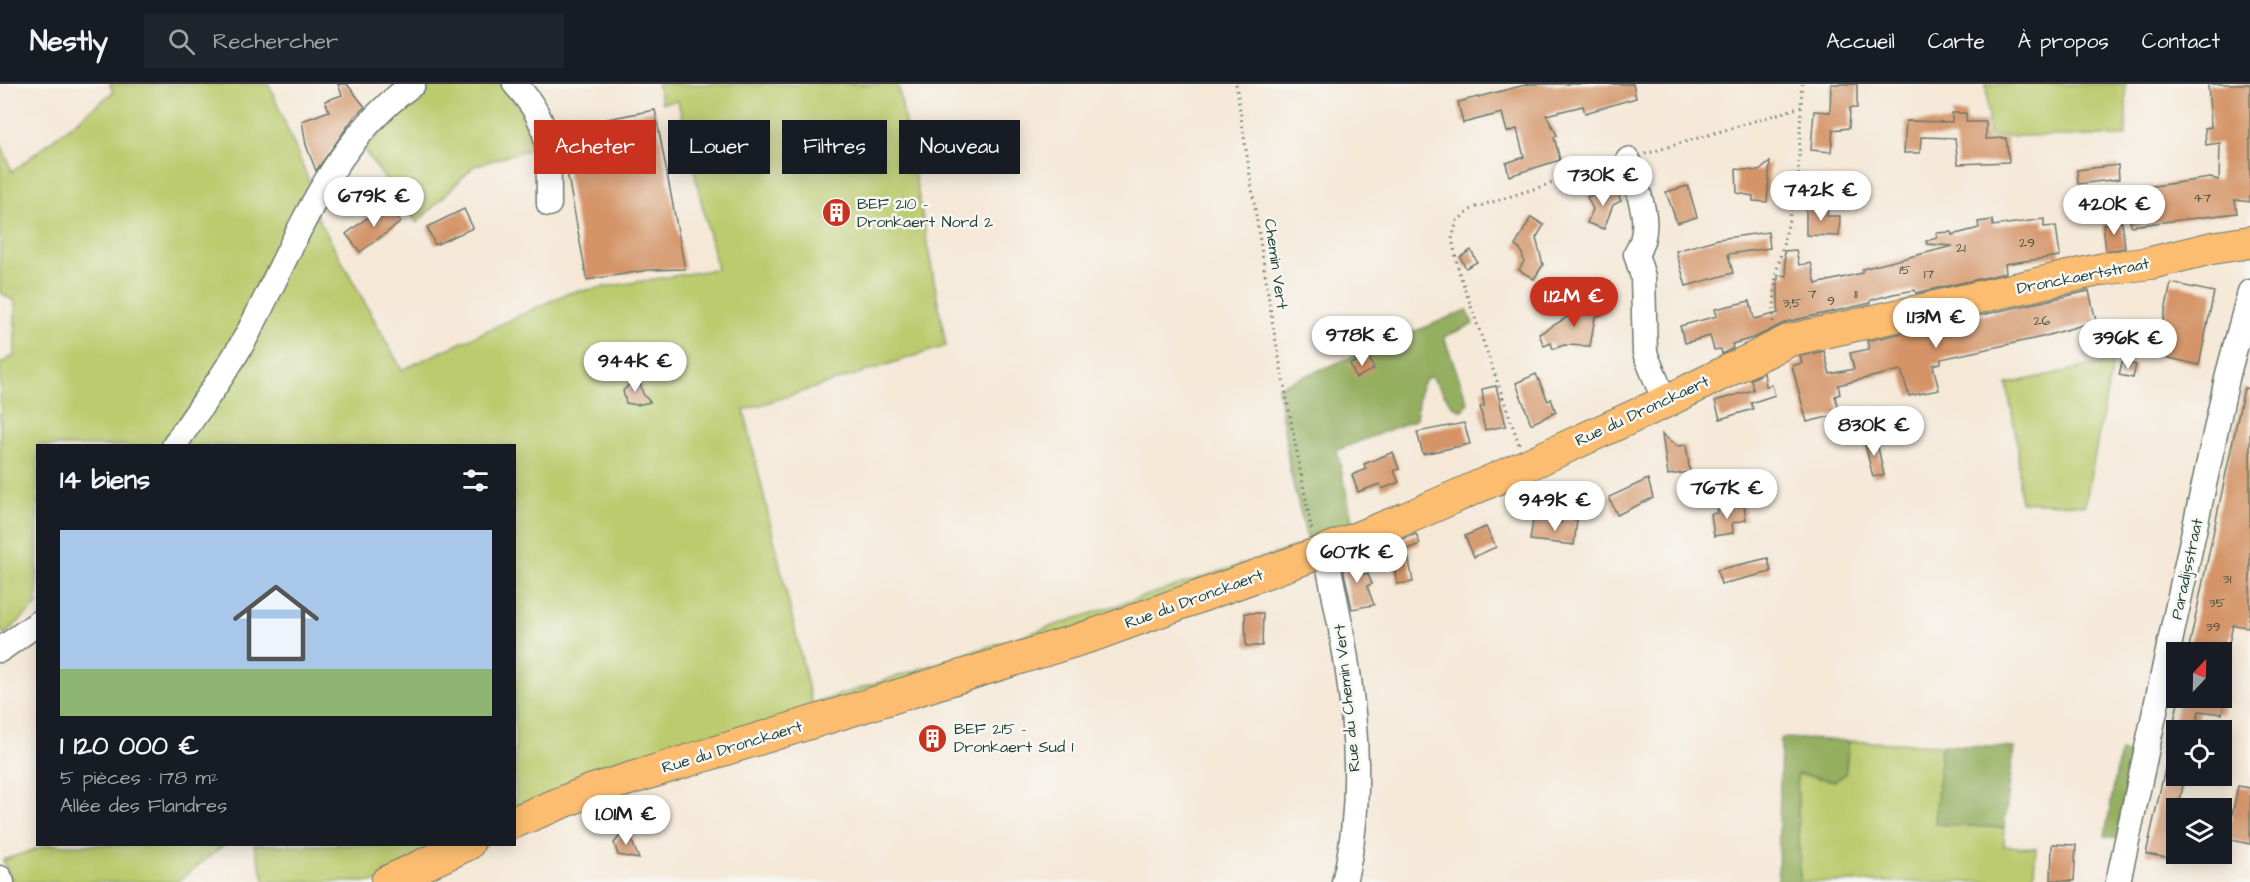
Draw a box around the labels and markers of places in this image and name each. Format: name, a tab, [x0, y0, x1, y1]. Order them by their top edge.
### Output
pin: 730K €	[1554, 156, 1652, 207]
pin: 742K €	[1772, 171, 1870, 222]
pin: 679K €	[325, 177, 423, 228]
pin: 420K €	[2065, 185, 2163, 236]
place label: BEF 210 - Dronkaert Nord 2	[857, 193, 993, 233]
building icon: BEF 210 - Dronkaert Nord 2	[820, 197, 852, 229]
pin: 1.12M €	[1519, 277, 1629, 328]
pin: 1.13M €	[1881, 298, 1991, 349]
pin: 978K €	[1313, 316, 1411, 367]
pin: 396K €	[2079, 319, 2177, 370]
pin: 944K €	[586, 342, 684, 393]
pin: 830K €	[1825, 406, 1923, 457]
pin: 767K €	[1678, 469, 1776, 520]
pin: 949K €	[1506, 481, 1604, 532]
pin: 607K €	[1308, 533, 1406, 584]
place label: BEF 215 - Dronkaert Sud 1	[954, 718, 1074, 758]
building icon: BEF 215 - Dronkaert Sud 1	[917, 722, 949, 754]
pin: 1.01M €	[571, 795, 681, 846]

